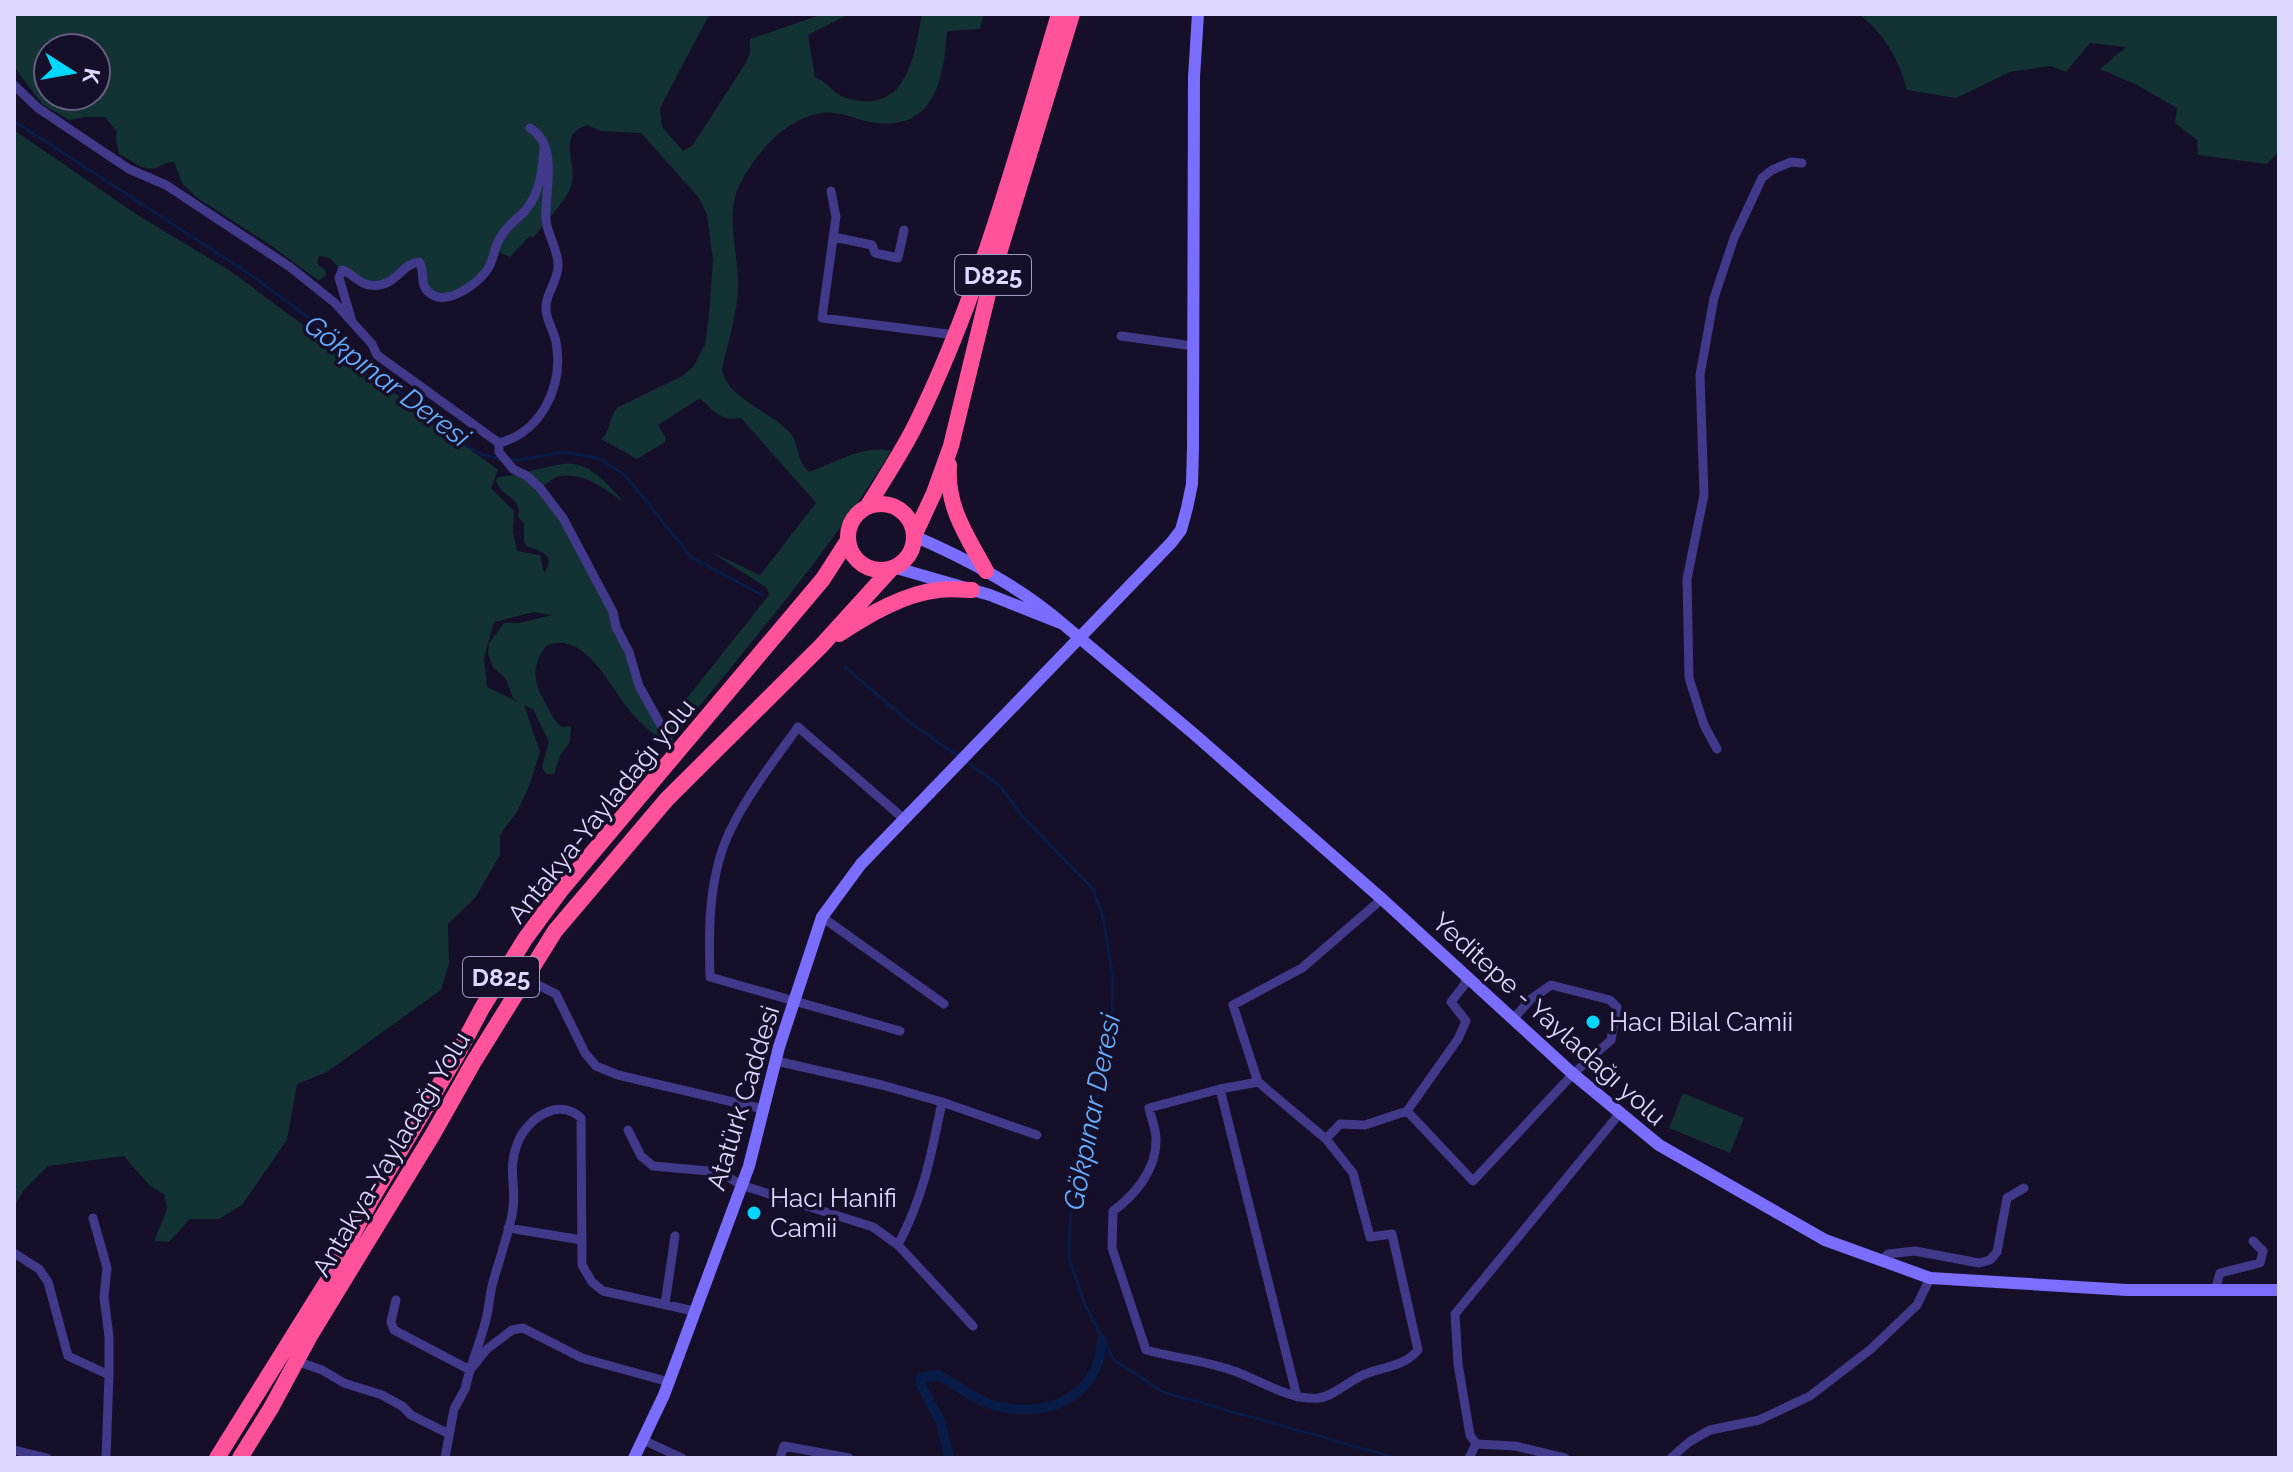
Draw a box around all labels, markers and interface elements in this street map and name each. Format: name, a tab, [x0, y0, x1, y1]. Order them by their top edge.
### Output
north arrow	[32, 32, 112, 112]
text: K	[77, 66, 106, 86]
road number: D825	[955, 255, 1031, 295]
water label: Gökpınar Deresi	[298, 308, 477, 455]
street label: Antakya-Yayladağı yolu	[501, 693, 701, 929]
street label: Yeditepe - Yayladağı yolu	[1426, 906, 1672, 1132]
road number: D825	[463, 957, 539, 997]
street label: Atatürk Caddesi	[701, 1002, 785, 1194]
place label: Hacı Bilal Camii	[1609, 1007, 1793, 1037]
water label: Gökpınar Deresi	[1057, 1010, 1127, 1213]
marker: Hacı Bilal Camii	[1584, 1013, 1602, 1031]
street label: Antakya-Yayladağı Yolu	[306, 1026, 476, 1282]
place label: Hacı Hanifi Camii	[770, 1183, 897, 1243]
marker: Hacı Hanifi Camii	[745, 1204, 763, 1222]

